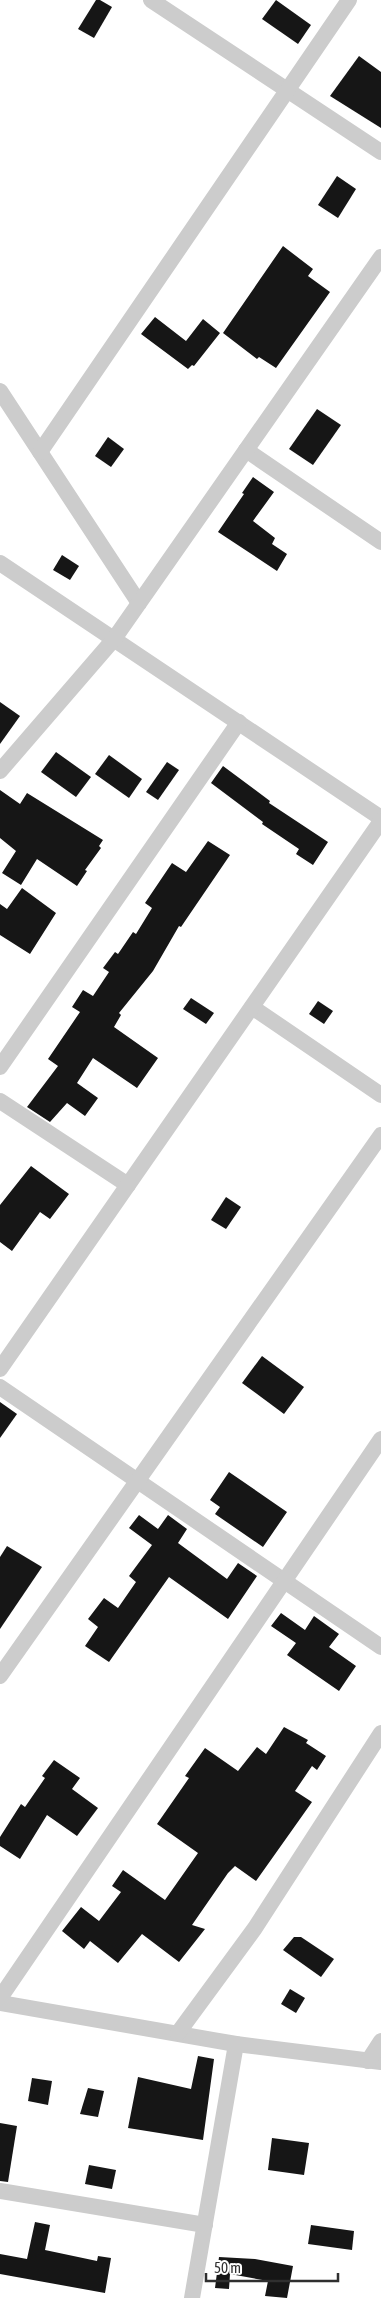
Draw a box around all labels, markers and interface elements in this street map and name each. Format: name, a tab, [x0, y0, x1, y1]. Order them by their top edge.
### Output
scale bar	[206, 2250, 338, 2282]
text: 50 m	[214, 2259, 241, 2276]

